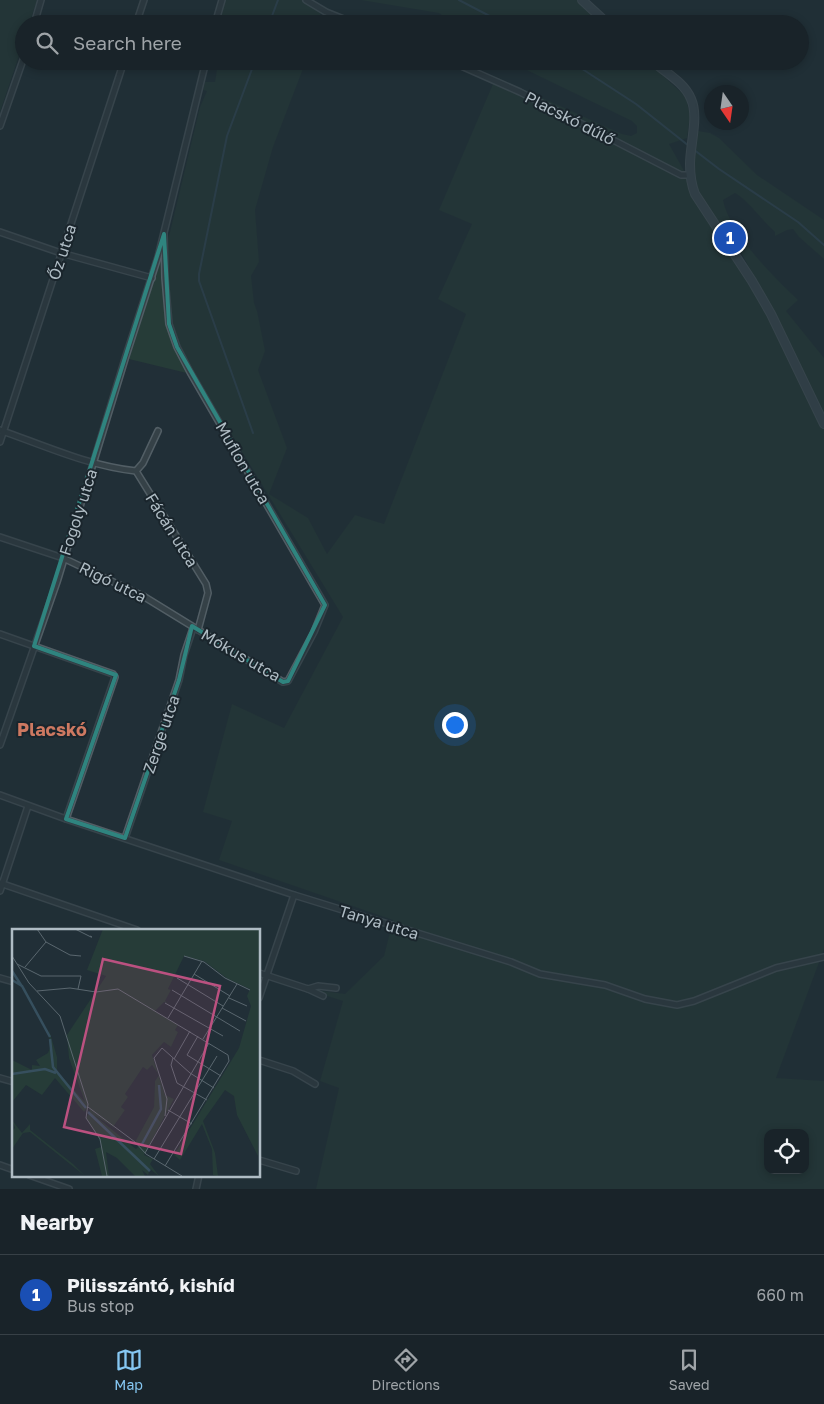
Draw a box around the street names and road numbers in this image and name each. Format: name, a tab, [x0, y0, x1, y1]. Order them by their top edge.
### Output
street label: Placskó dűlő	[522, 87, 619, 149]
street label: Őz utca	[44, 221, 80, 283]
street label: Muflon utca	[211, 418, 275, 508]
street label: Fogoly utca	[55, 466, 101, 558]
street label: Fácán utca	[141, 489, 203, 571]
street label: Rigó utca	[76, 557, 150, 607]
street label: Mókus utca	[198, 624, 284, 686]
street label: Zerge utca	[138, 692, 184, 776]
street label: Tanya utca	[337, 900, 421, 944]

